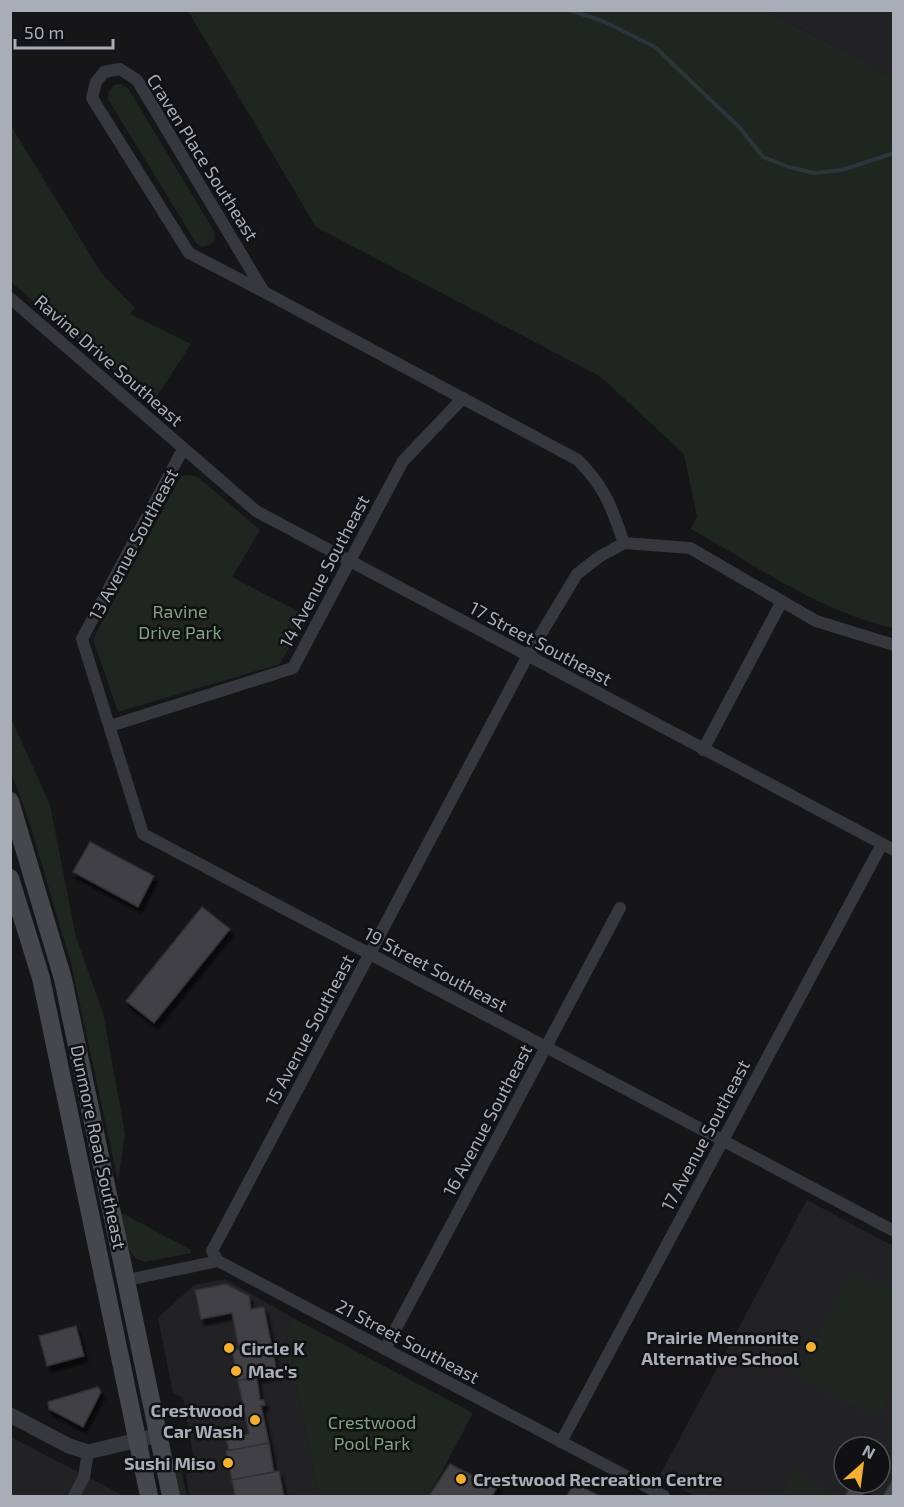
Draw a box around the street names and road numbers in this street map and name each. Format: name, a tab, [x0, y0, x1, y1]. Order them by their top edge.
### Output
street label: Craven Place Southeast	[143, 70, 263, 245]
street label: Ravine Drive Southeast	[30, 290, 188, 431]
street label: 13 Avenue Southeast	[84, 464, 182, 624]
street label: 14 Avenue Southeast	[274, 491, 374, 651]
street label: 17 Street Southeast	[466, 596, 616, 690]
street label: 19 Street Southeast	[361, 922, 511, 1016]
street label: 15 Avenue Southeast	[260, 950, 358, 1109]
street label: 16 Avenue Southeast	[438, 1040, 536, 1200]
street label: Dunmore Road Southeast	[67, 1043, 131, 1251]
street label: 17 Avenue Southeast	[656, 1056, 754, 1214]
street label: 21 Street Southeast	[333, 1294, 483, 1388]

